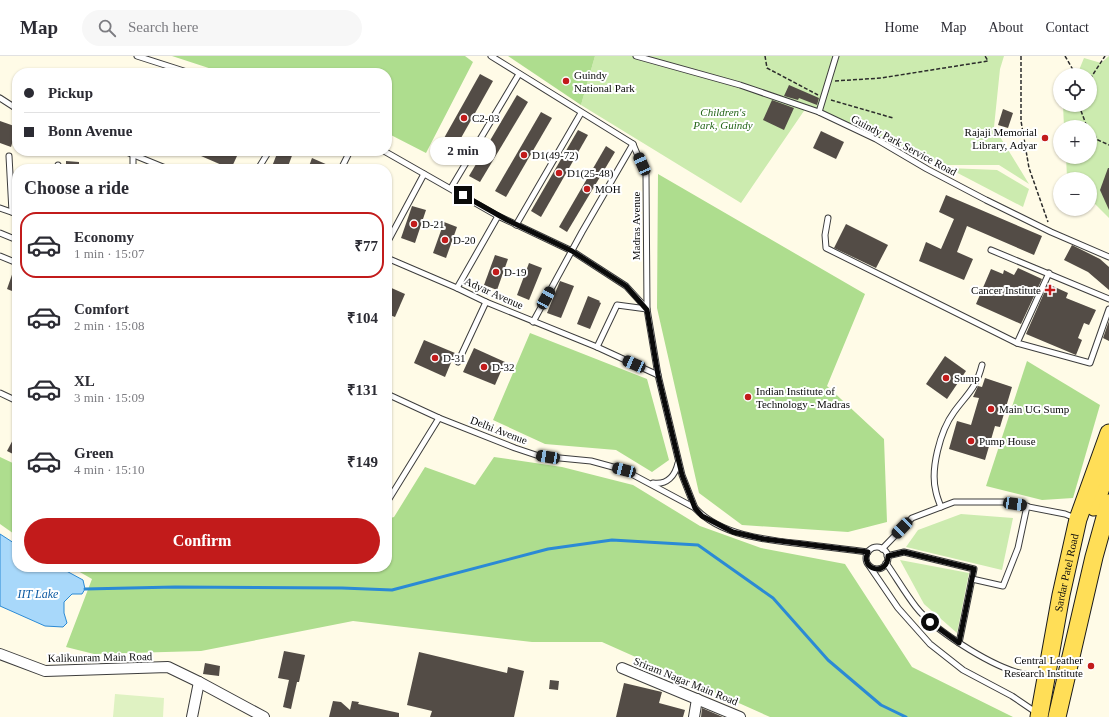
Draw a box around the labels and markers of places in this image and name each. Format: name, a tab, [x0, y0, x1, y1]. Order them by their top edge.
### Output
place label: Guindy National Park	[574, 69, 635, 94]
marker: Guindy National Park	[561, 76, 571, 86]
place label: C2-03	[472, 112, 500, 124]
marker: C2-03	[459, 113, 469, 123]
place label: Rajaji Memorial Library, Adyar	[965, 126, 1037, 151]
marker: Rajaji Memorial Library, Adyar	[1040, 133, 1050, 143]
place label: D1(49-72)	[532, 149, 579, 162]
marker: D1(49-72)	[519, 150, 529, 160]
place label: D1(25-48)	[567, 167, 614, 180]
marker: D1(25-48)	[554, 168, 564, 178]
place label: MOH	[595, 183, 621, 195]
marker: MOH	[582, 184, 592, 194]
place label: D-21	[422, 218, 445, 230]
marker: D-21	[409, 219, 419, 229]
place label: D-20	[453, 234, 476, 246]
marker: D-20	[440, 235, 450, 245]
place label: D-19	[504, 266, 527, 278]
marker: D-19	[491, 267, 501, 277]
place label: Cancer Institute	[971, 284, 1041, 296]
marker: Cancer Institute	[1044, 284, 1056, 296]
place label: D-31	[443, 352, 466, 364]
marker: D-31	[430, 353, 440, 363]
place label: D-32	[492, 361, 515, 373]
marker: D-32	[479, 362, 489, 372]
place label: Sump	[954, 372, 980, 384]
marker: Sump	[941, 373, 951, 383]
place label: Indian Institute of Technology - Madras	[756, 385, 850, 410]
marker: Indian Institute of Technology - Madras	[743, 392, 753, 402]
place label: Main UG Sump	[999, 403, 1070, 415]
marker: Main UG Sump	[986, 404, 996, 414]
place label: Pump House	[979, 435, 1036, 447]
marker: Pump House	[966, 436, 976, 446]
place label: Central Leather Research Institute	[1004, 654, 1083, 679]
marker: Central Leather Research Institute	[1086, 661, 1096, 671]

